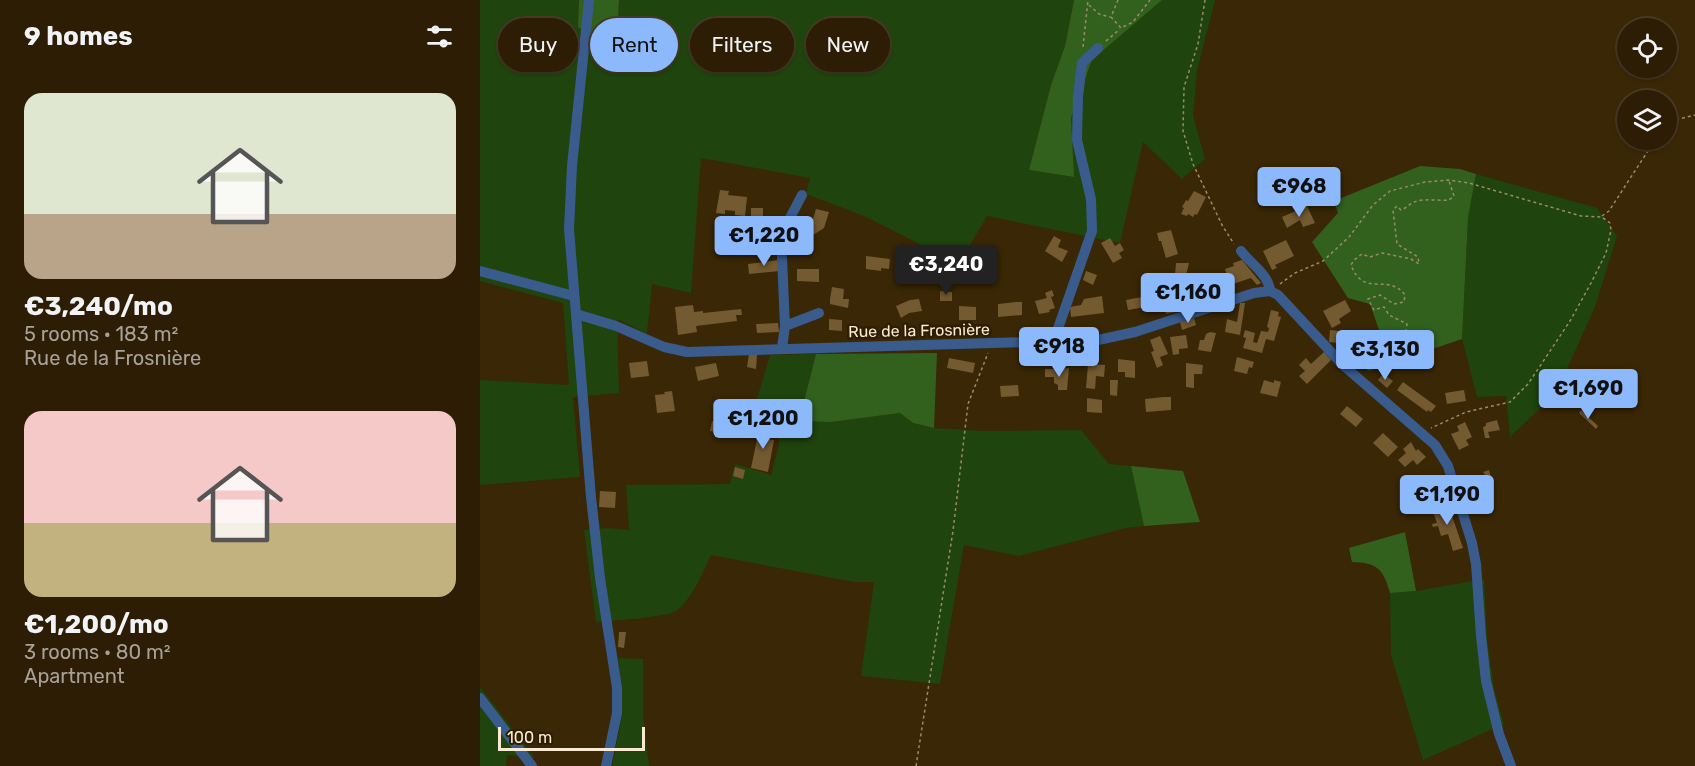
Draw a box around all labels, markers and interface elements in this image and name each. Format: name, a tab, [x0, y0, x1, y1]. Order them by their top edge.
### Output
chip: Buy	[498, 18, 578, 72]
chip: Rent	[590, 18, 678, 72]
chip: Filters	[690, 18, 794, 72]
chip: New	[806, 18, 890, 72]
map controls	[1617, 18, 1677, 150]
button: locate	[1617, 18, 1677, 78]
icon: filters	[423, 20, 456, 53]
text: 9 homes	[24, 21, 133, 52]
button: layers	[1617, 90, 1677, 150]
icon: home	[186, 132, 294, 240]
pin: €968	[1263, 167, 1335, 218]
text: €968	[1272, 174, 1327, 198]
pin: €1,220	[715, 216, 813, 267]
text: €1,220	[729, 223, 799, 247]
pin: €3,240	[897, 245, 995, 296]
text: €3,240	[909, 252, 983, 276]
pin: €1,160	[1139, 273, 1237, 324]
text: €1,160	[1155, 280, 1221, 304]
text: €3,240/mo	[24, 291, 173, 322]
street label: Rue de la Frosnière	[848, 320, 990, 341]
text: 5 rooms · 183 m²	[24, 322, 178, 346]
pin: €918	[1023, 327, 1095, 378]
pin: €3,130	[1336, 330, 1434, 381]
text: €918	[1033, 334, 1085, 358]
text: €3,130	[1350, 337, 1420, 361]
text: Rue de la Frosnière	[24, 346, 201, 370]
pin: €1,690	[1539, 369, 1637, 420]
text: €1,690	[1553, 376, 1623, 400]
pin: €1,200	[714, 399, 812, 450]
text: €1,200	[727, 406, 799, 430]
icon: home	[186, 450, 294, 558]
pin: €1,190	[1398, 475, 1496, 526]
text: €1,190	[1414, 482, 1480, 506]
text: €1,200/mo	[24, 609, 169, 640]
text: 3 rooms · 80 m²	[24, 640, 171, 664]
text: Apartment	[24, 664, 125, 688]
scale bar	[498, 724, 645, 752]
text: 100 m	[507, 728, 552, 747]

